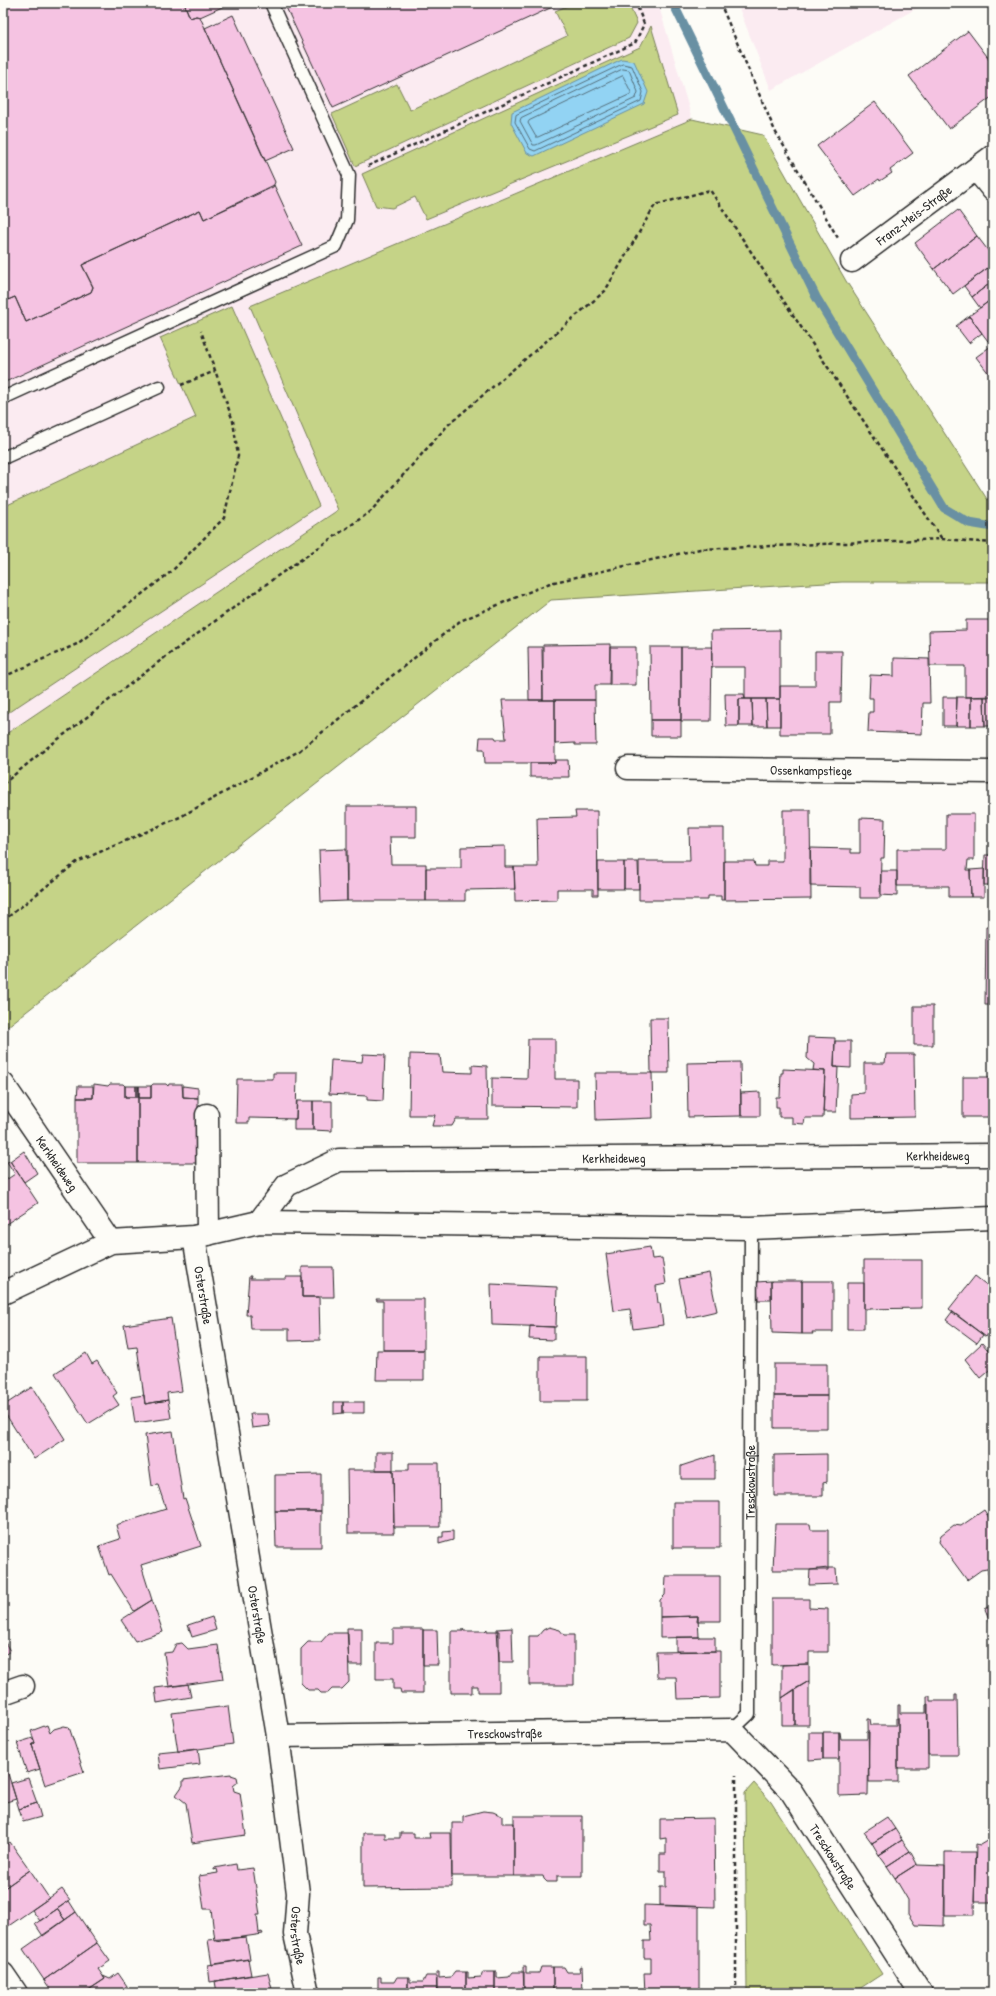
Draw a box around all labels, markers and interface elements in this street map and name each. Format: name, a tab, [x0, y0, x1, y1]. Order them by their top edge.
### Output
street label: Franz-Meis-Straße	[871, 181, 955, 250]
street label: Ossenkampstiege	[770, 761, 852, 779]
street label: Kerkheideweg	[32, 1132, 83, 1195]
street label: Kerkheideweg	[906, 1146, 970, 1165]
street label: Kerkheideweg	[582, 1149, 646, 1167]
street label: Osterstraße	[190, 1265, 218, 1326]
street label: Tresckowstraße	[741, 1445, 759, 1520]
street label: Osterstraße	[244, 1584, 271, 1645]
street label: Tresckowstraße	[467, 1724, 542, 1742]
street label: Tresckowstraße	[805, 1820, 861, 1893]
street label: Osterstraße	[286, 1906, 310, 1966]

